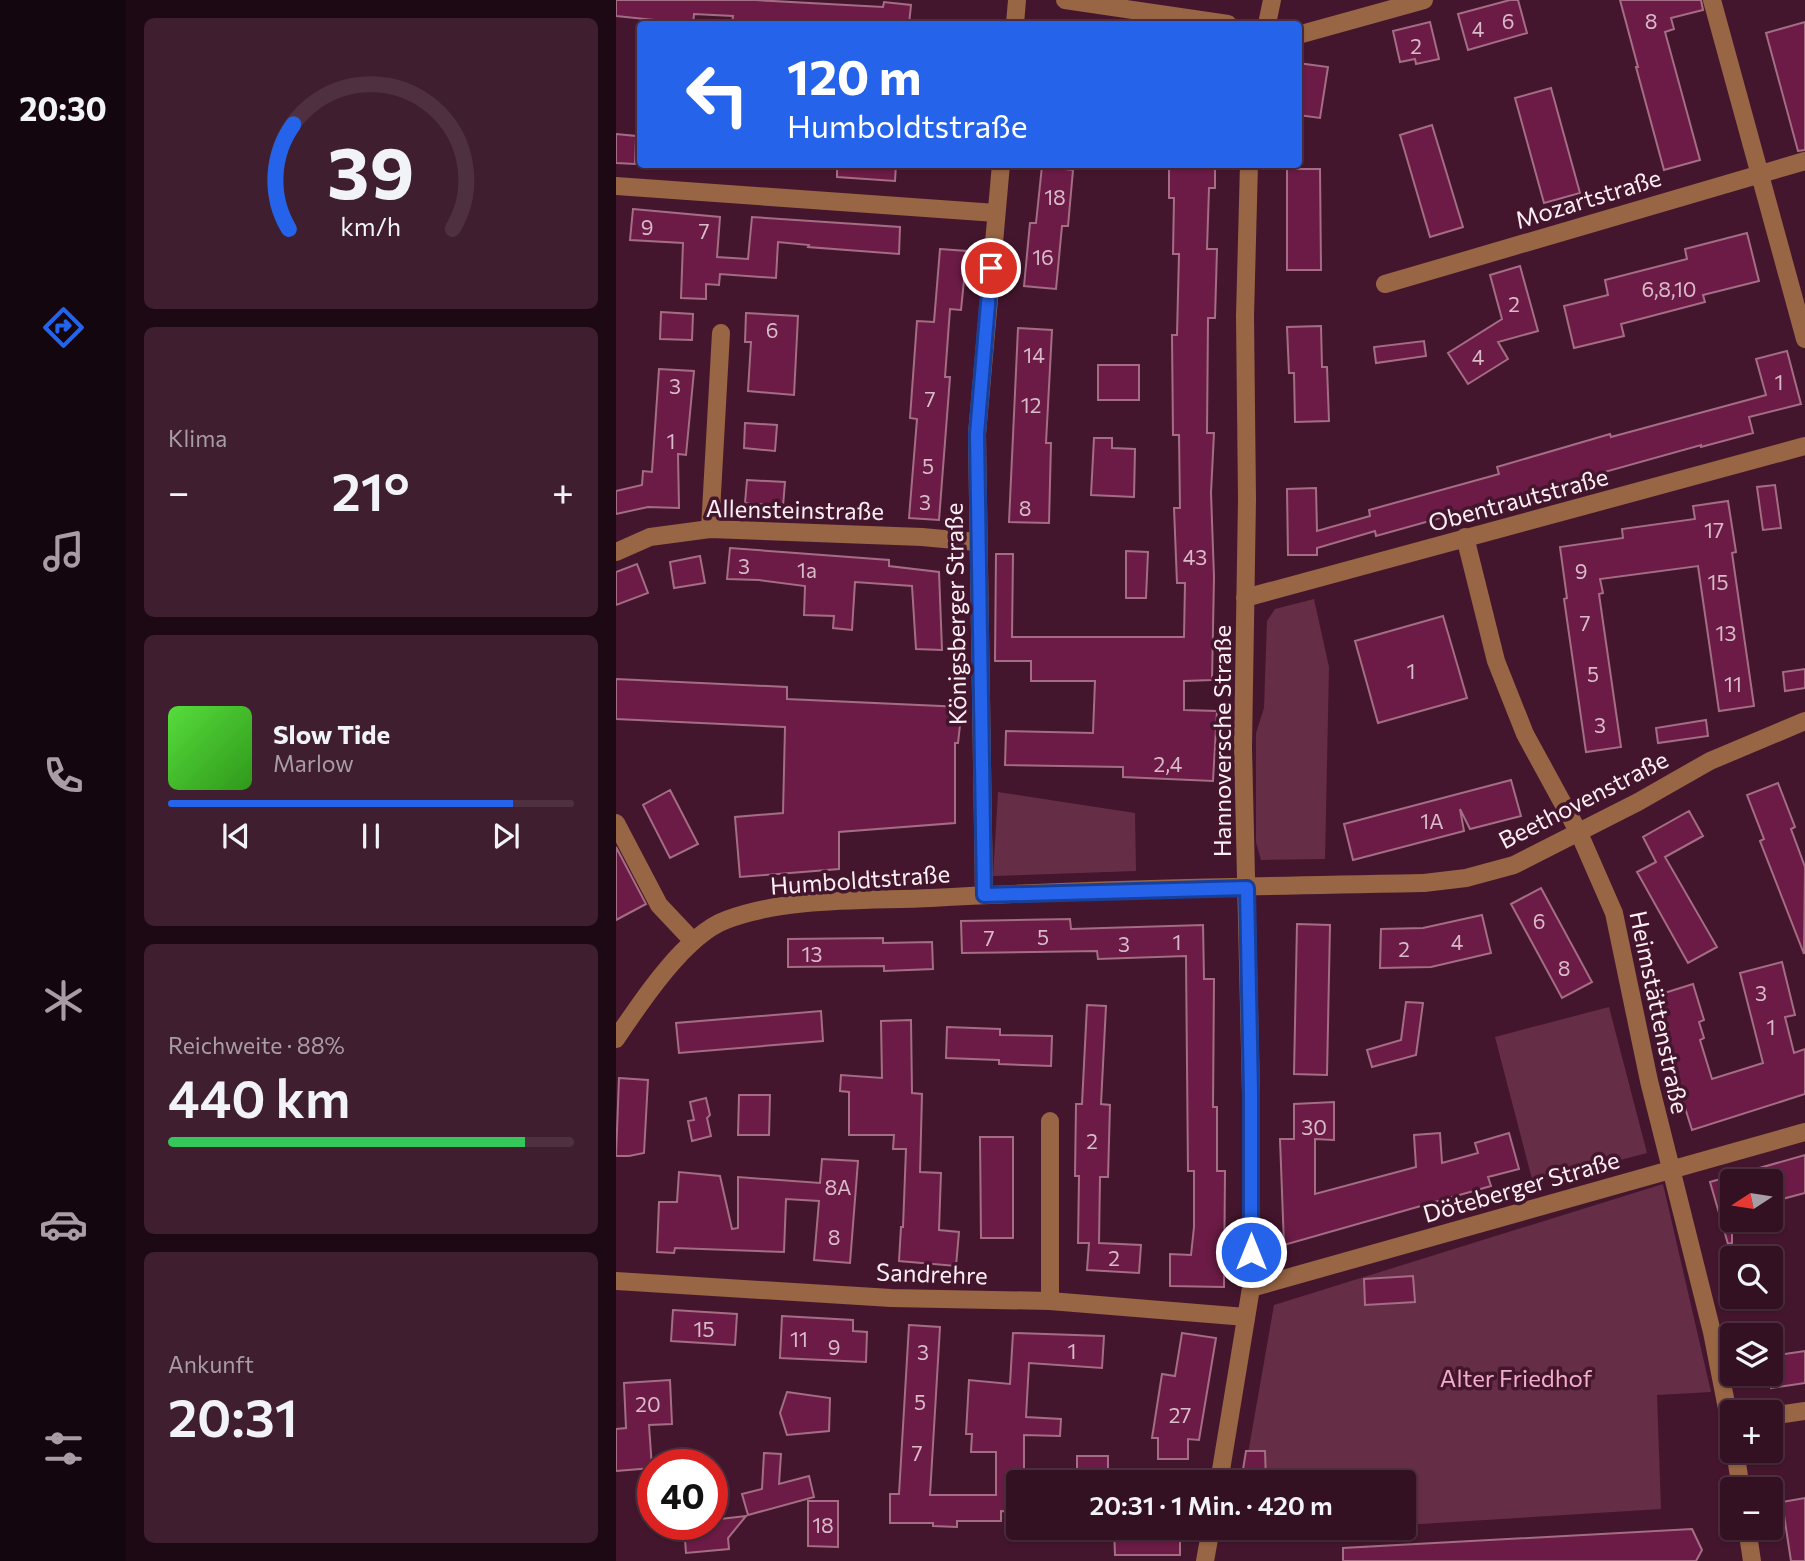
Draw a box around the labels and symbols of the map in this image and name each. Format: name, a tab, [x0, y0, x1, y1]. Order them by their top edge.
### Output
house number: 6	[1502, 8, 1514, 33]
house number: 8	[1645, 8, 1657, 33]
house number: 4	[1472, 16, 1485, 41]
house number: 2	[1410, 33, 1422, 58]
street label: Mozartstraße	[1512, 162, 1664, 234]
house number: 18	[1044, 184, 1066, 209]
house number: 9	[641, 214, 653, 239]
house number: 7	[698, 218, 710, 243]
pin	[961, 238, 1021, 298]
house number: 16	[1032, 244, 1054, 269]
house number: 6,8,10	[1641, 276, 1697, 301]
house number: 2	[1508, 291, 1520, 316]
house number: 6	[766, 317, 778, 342]
house number: 14	[1023, 342, 1045, 367]
house number: 4	[1472, 344, 1485, 369]
house number: 1	[1775, 369, 1783, 394]
house number: 3	[669, 373, 681, 398]
house number: 7	[924, 386, 936, 411]
house number: 12	[1021, 392, 1041, 417]
house number: 1	[667, 428, 675, 453]
house number: 5	[922, 453, 934, 478]
street label: Obentrautstraße	[1425, 461, 1611, 537]
house number: 3	[919, 489, 931, 514]
street label: Allensteinstraße	[706, 493, 884, 525]
house number: 8	[1019, 495, 1031, 520]
street label: Königsberger Straße	[939, 503, 971, 725]
house number: 17	[1704, 517, 1724, 542]
house number: 43	[1183, 544, 1207, 569]
house number: 3	[738, 553, 750, 578]
house number: 1a	[797, 557, 817, 582]
house number: 9	[1575, 558, 1587, 583]
house number: 15	[1707, 569, 1729, 594]
house number: 7	[1579, 610, 1591, 635]
house number: 13	[1716, 620, 1736, 645]
street label: Hannoversche Straße	[1207, 625, 1236, 857]
house number: 1	[1407, 658, 1415, 683]
house number: 5	[1587, 661, 1599, 686]
house number: 11	[1724, 671, 1742, 696]
house number: 3	[1594, 712, 1606, 737]
street label: Beethovenstraße	[1493, 744, 1673, 854]
house number: 2,4	[1154, 751, 1183, 776]
house number: 1A	[1420, 808, 1444, 833]
street label: Humboldtstraße	[769, 858, 951, 900]
house number: 6	[1533, 908, 1545, 933]
street label: Heimstättenstraße	[1624, 908, 1696, 1116]
house number: 5	[1037, 924, 1049, 949]
house number: 7	[983, 925, 995, 950]
house number: 1	[1173, 929, 1181, 954]
house number: 4	[1451, 929, 1464, 954]
house number: 3	[1118, 931, 1130, 956]
house number: 2	[1398, 936, 1410, 961]
house number: 13	[802, 941, 822, 966]
house number: 8	[1558, 955, 1570, 980]
house number: 3	[1755, 980, 1767, 1005]
house number: 1	[1767, 1014, 1775, 1039]
house number: 30	[1301, 1114, 1327, 1139]
house number: 2	[1086, 1128, 1098, 1153]
street label: Döteberger Straße	[1419, 1144, 1623, 1228]
north arrow	[1720, 1169, 1783, 1232]
house number: 8A	[825, 1174, 851, 1199]
position arrow	[1214, 1215, 1288, 1289]
house number: 8	[828, 1224, 840, 1249]
house number: 2	[1108, 1245, 1120, 1270]
street label: Sandrehre	[876, 1257, 988, 1289]
house number: 15	[693, 1316, 715, 1341]
house number: 11	[790, 1326, 808, 1351]
house number: 9	[828, 1334, 840, 1359]
house number: 1	[1068, 1338, 1076, 1363]
house number: 3	[917, 1339, 929, 1364]
park label: Alter Friedhof	[1440, 1363, 1593, 1392]
house number: 5	[914, 1389, 926, 1414]
house number: 20	[635, 1391, 661, 1416]
house number: 27	[1169, 1402, 1191, 1427]
house number: 7	[911, 1440, 923, 1465]
speed limit sign: 40	[637, 1449, 728, 1540]
house number: 18	[812, 1512, 834, 1537]

